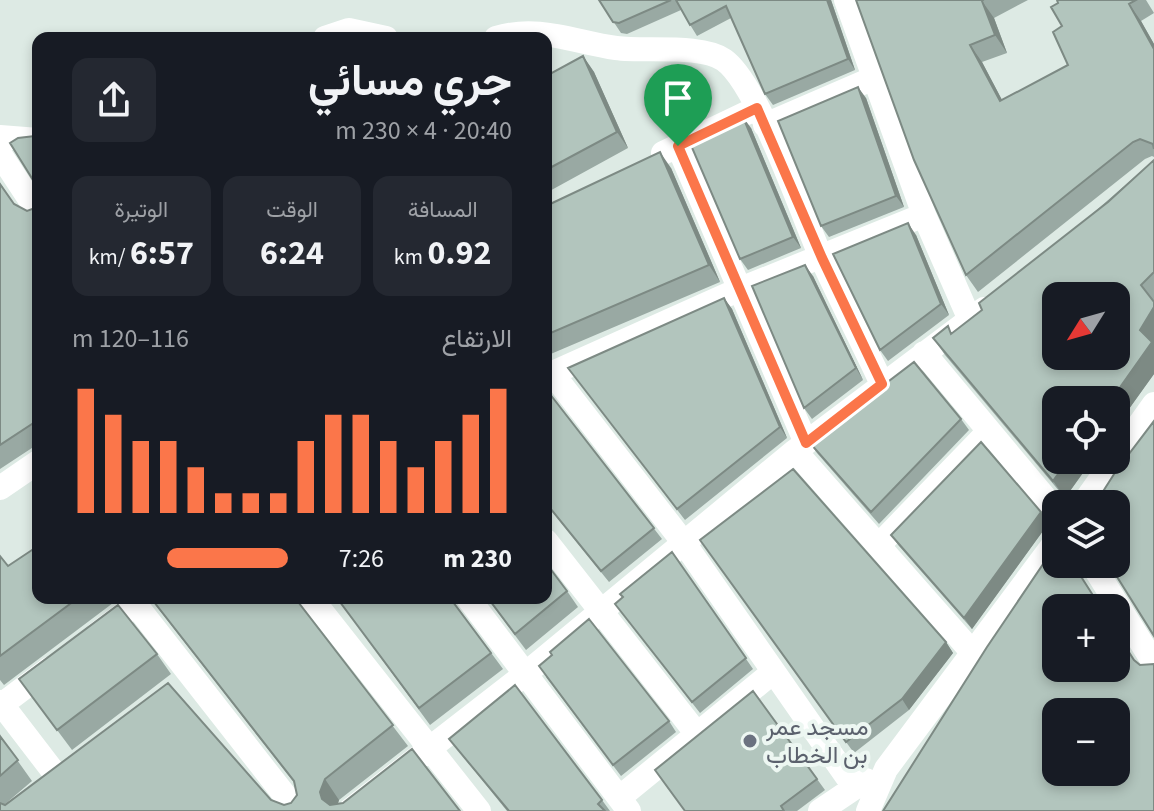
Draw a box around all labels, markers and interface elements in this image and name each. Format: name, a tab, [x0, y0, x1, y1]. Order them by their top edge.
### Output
text: جري مسائي	[308, 50, 512, 113]
button: share	[72, 58, 156, 142]
pin	[644, 64, 712, 146]
icon: arrive	[656, 76, 700, 120]
text: 20:40 · 4 × 230 m	[335, 112, 512, 149]
text: الوتيرة	[114, 194, 168, 226]
text: الوقت	[266, 194, 318, 226]
text: المسافة	[408, 194, 478, 226]
text: 6:57	[130, 229, 194, 278]
text: 6:24	[260, 229, 324, 278]
text: 0.92	[427, 229, 491, 278]
text: /km	[89, 241, 130, 273]
text: km	[394, 241, 427, 273]
north arrow	[1042, 282, 1130, 370]
map controls	[1042, 282, 1130, 786]
text: 116–120 m	[72, 320, 189, 357]
text: الارتفاع	[441, 320, 512, 357]
button: locate	[1042, 386, 1130, 474]
button: layers	[1042, 490, 1130, 578]
text: 7:26	[339, 540, 384, 577]
text: 230 m	[443, 540, 512, 577]
button: +	[1042, 594, 1130, 682]
button: −	[1042, 698, 1130, 786]
place label: مسجد عمر بن الخطاب	[765, 710, 869, 773]
marker: مسجد عمر بن الخطاب	[741, 732, 759, 750]

